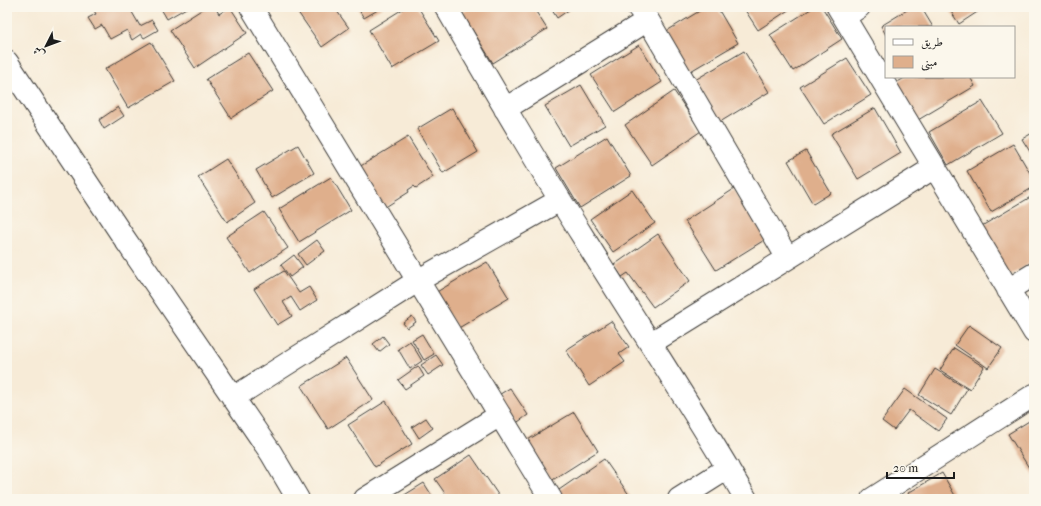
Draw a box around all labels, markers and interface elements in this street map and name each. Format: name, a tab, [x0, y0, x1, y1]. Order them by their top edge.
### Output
north arrow	[26, 26, 66, 66]
legend	[885, 26, 1015, 78]
text: طريق	[921, 35, 943, 50]
text: ش	[30, 44, 47, 61]
text: مبنى	[921, 55, 937, 71]
scale bar	[887, 454, 954, 480]
text: 20 m	[893, 461, 918, 475]

